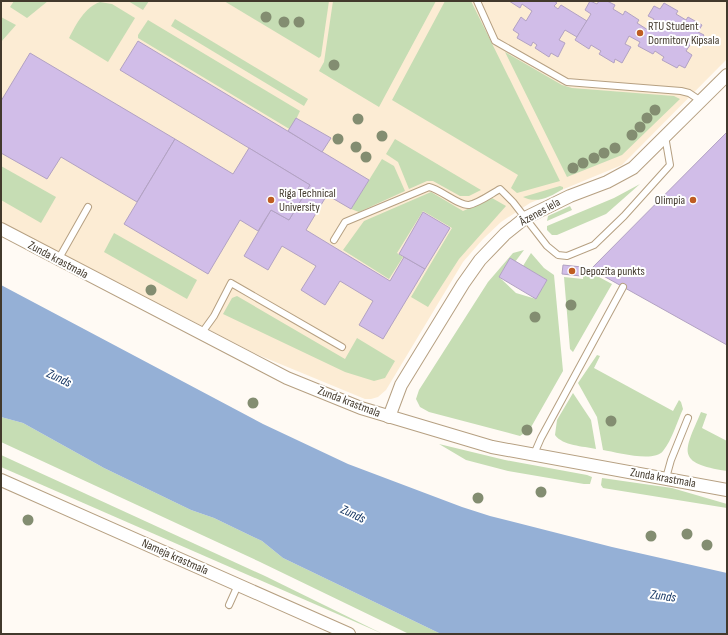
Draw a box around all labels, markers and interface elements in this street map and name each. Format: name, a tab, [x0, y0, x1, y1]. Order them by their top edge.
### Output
place label: RTU Student Dormitory Kipsala	[648, 19, 720, 48]
marker: RTU Student Dormitory Kipsala	[635, 28, 645, 38]
place label: Riga Technical University	[279, 186, 336, 215]
place label: Olimpia	[655, 193, 685, 208]
marker: Riga Technical University	[266, 195, 276, 205]
street label: Āzenes iela	[516, 195, 563, 230]
marker: Olimpia	[688, 195, 698, 205]
street label: Zunda krastmala	[25, 238, 91, 282]
place label: Depozīta punkts	[580, 264, 645, 279]
marker: Depozīta punkts	[567, 266, 577, 276]
water label: Zunds	[43, 365, 74, 391]
street label: Zunda krastmala	[315, 383, 383, 421]
street label: Zunda krastmala	[629, 465, 697, 491]
water label: Zunds	[337, 501, 368, 527]
street label: Nameja krastmala	[139, 536, 211, 579]
water label: Zunds	[648, 586, 677, 606]

